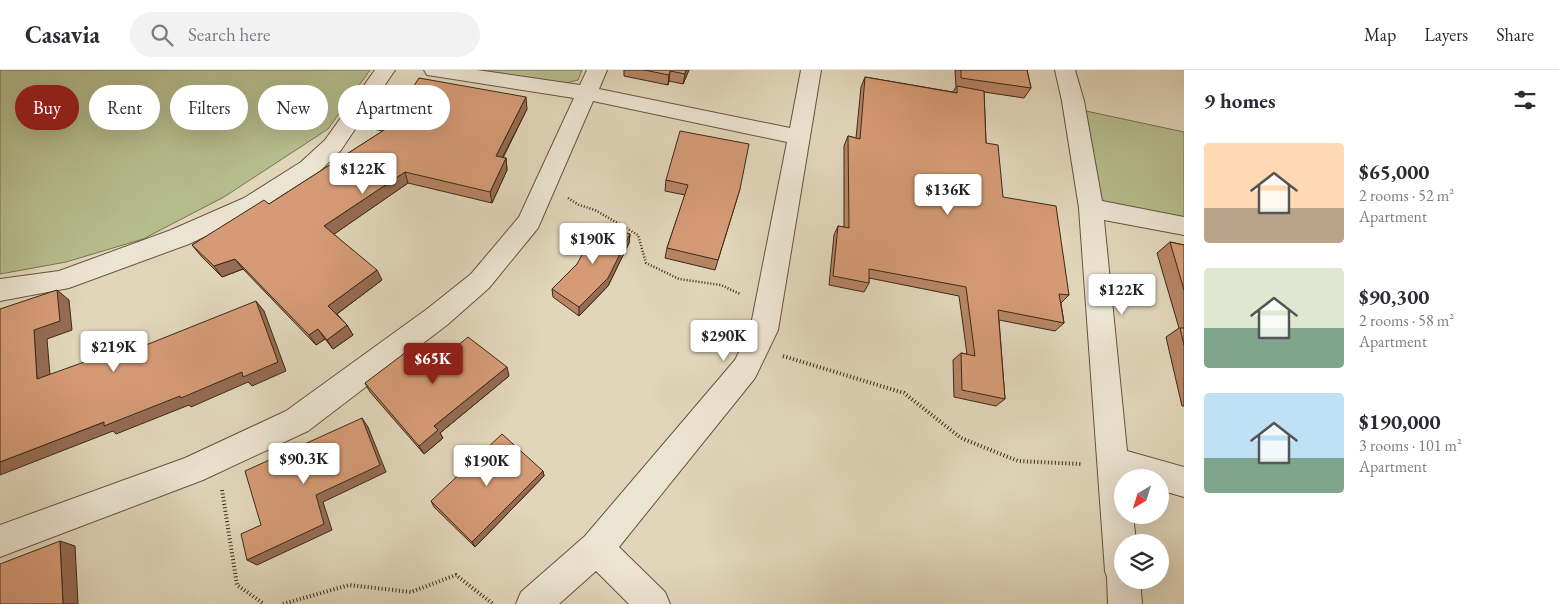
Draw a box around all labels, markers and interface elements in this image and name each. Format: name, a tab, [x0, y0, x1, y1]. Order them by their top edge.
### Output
search box	[130, 12, 480, 57]
text: Casavia	[25, 19, 100, 50]
icon: search	[148, 21, 176, 49]
text: Search here	[188, 22, 270, 47]
text: Map	[1364, 23, 1396, 46]
text: Layers	[1424, 23, 1468, 46]
text: Share	[1496, 23, 1534, 46]
chip: Buy	[15, 85, 79, 130]
chip: Rent	[89, 85, 160, 130]
chip: Filters	[170, 85, 248, 130]
chip: New	[258, 85, 328, 130]
chip: Apartment	[338, 85, 450, 130]
icon: filters	[1511, 86, 1539, 114]
text: 9 homes	[1204, 87, 1276, 114]
pin: $122K	[328, 152, 398, 195]
text: $122K	[341, 158, 385, 179]
text: $65,000	[1359, 158, 1429, 185]
icon: home	[1244, 163, 1304, 223]
pin: $136K	[913, 174, 983, 216]
text: $136K	[926, 179, 970, 200]
text: 2 rooms · 52 m²	[1359, 185, 1454, 206]
text: Apartment	[1359, 206, 1427, 227]
pin: $190K	[558, 222, 628, 265]
text: $190K	[571, 228, 615, 249]
pin: $122K	[1087, 274, 1157, 316]
text: $122K	[1100, 279, 1144, 300]
text: $90,300	[1359, 283, 1429, 310]
icon: home	[1244, 288, 1304, 348]
text: 2 rooms · 58 m²	[1359, 310, 1454, 331]
pin: $290K	[689, 320, 759, 362]
text: $290K	[702, 325, 746, 346]
pin: $219K	[79, 330, 149, 373]
text: Apartment	[1359, 331, 1427, 352]
text: $219K	[92, 336, 136, 357]
pin: $65K	[403, 342, 463, 385]
text: $65K	[415, 348, 451, 369]
text: $190,000	[1359, 408, 1441, 435]
icon: home	[1244, 413, 1304, 473]
text: 3 rooms · 101 m²	[1359, 435, 1462, 456]
pin: $90.3K	[263, 442, 345, 485]
pin: $190K	[452, 444, 522, 487]
text: $90.3K	[280, 448, 328, 469]
text: $190K	[465, 450, 509, 471]
text: Apartment	[1359, 456, 1427, 477]
north arrow	[1114, 469, 1169, 524]
map controls	[1114, 469, 1169, 589]
button: layers	[1114, 534, 1169, 589]

